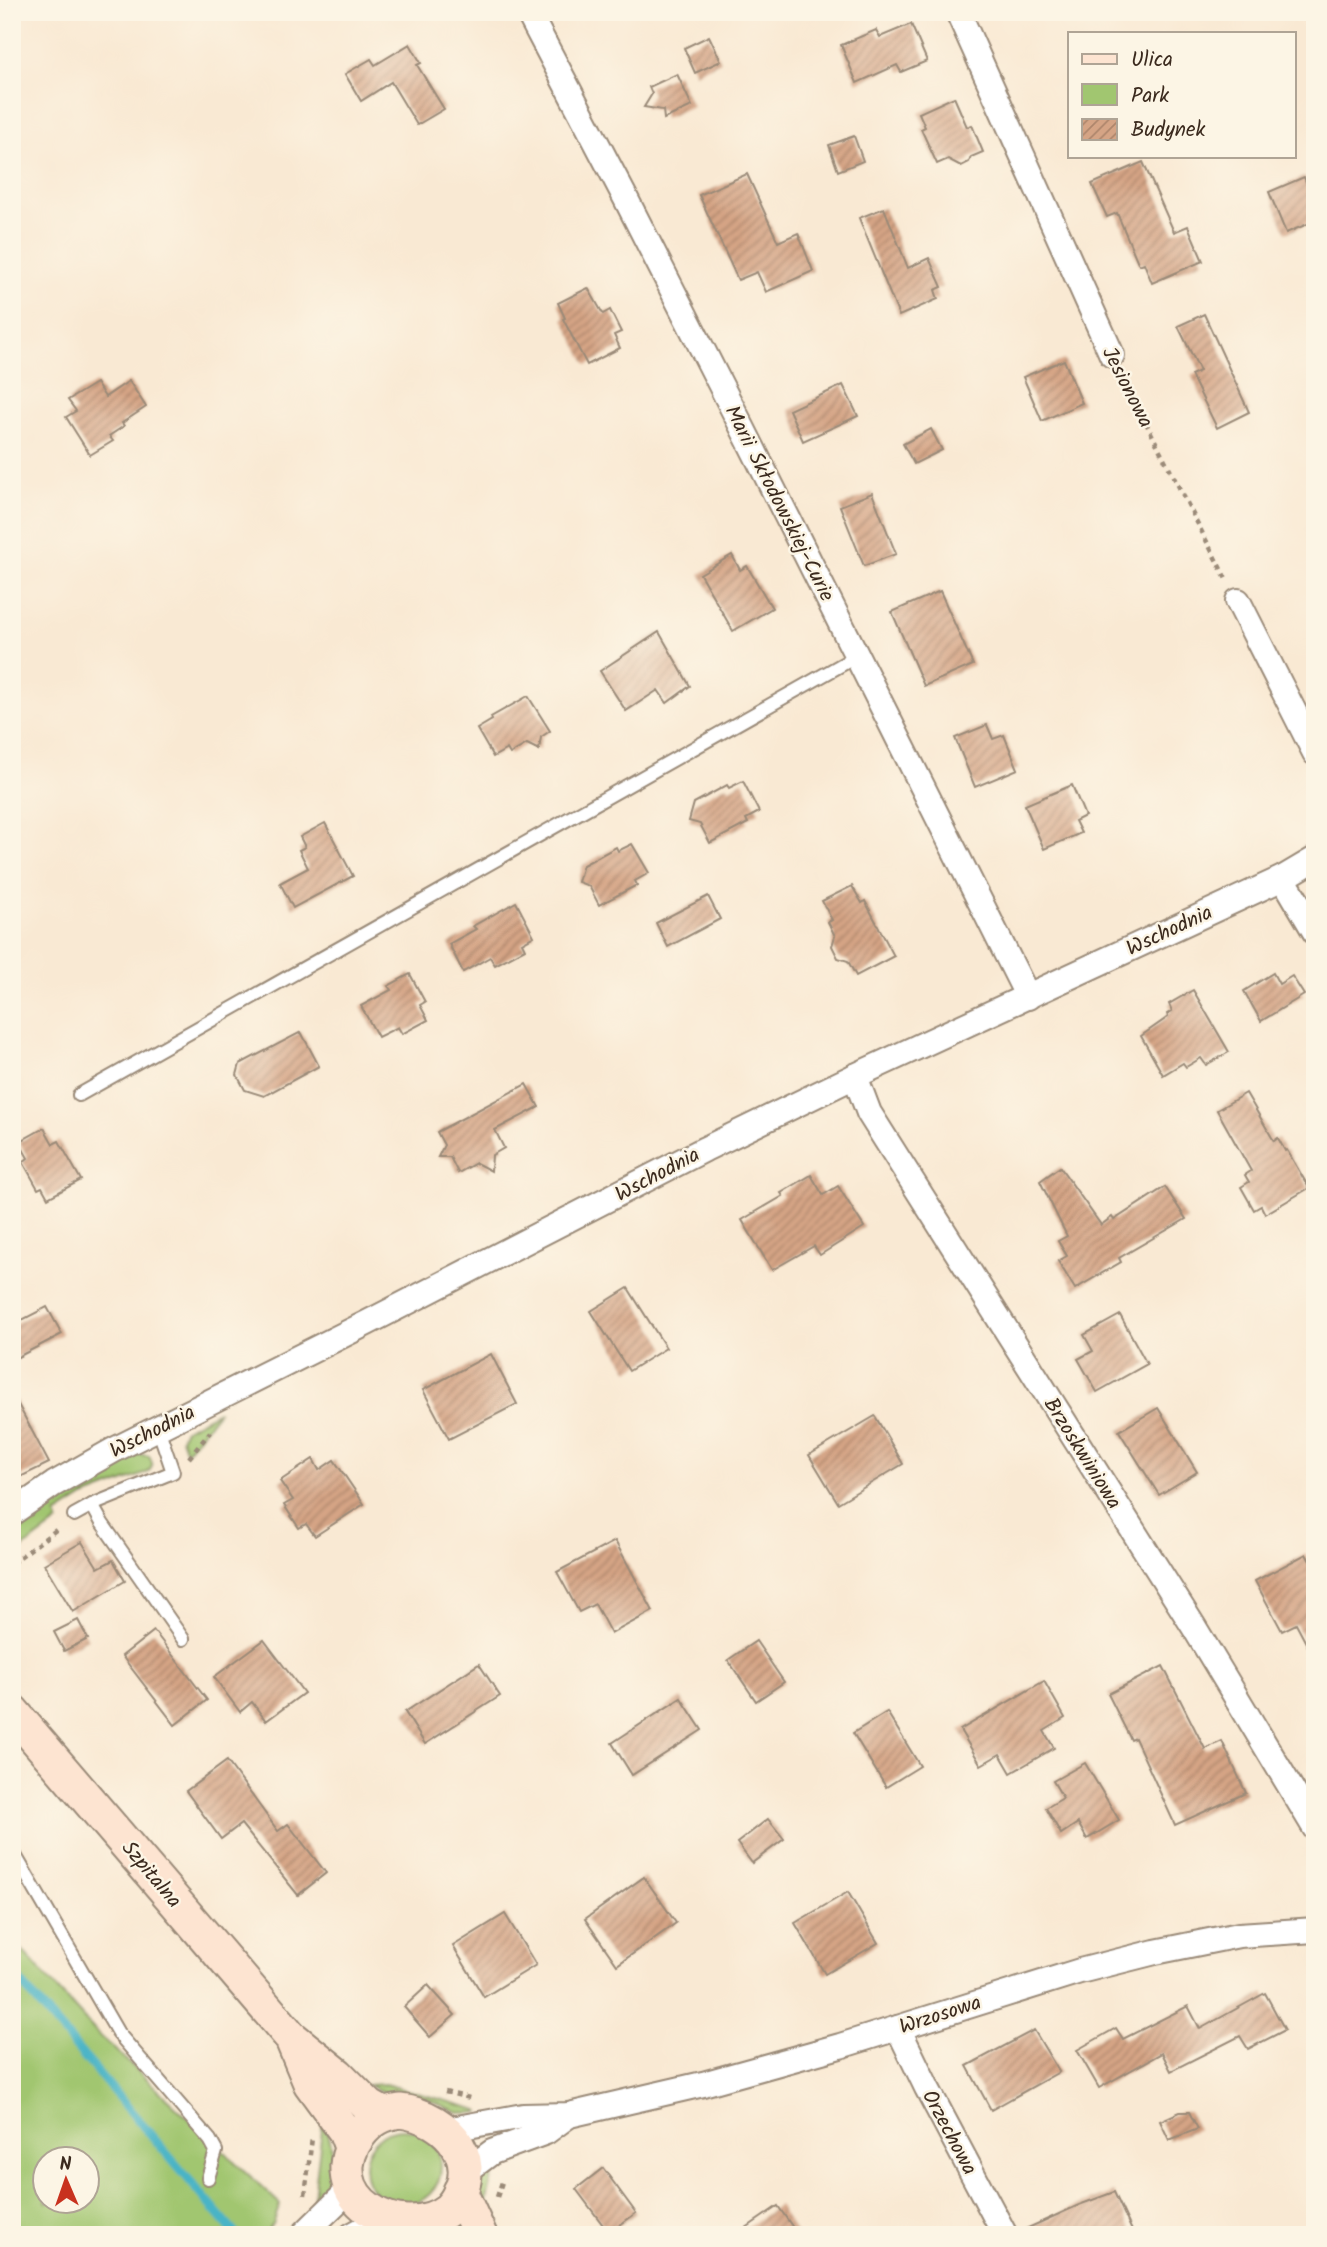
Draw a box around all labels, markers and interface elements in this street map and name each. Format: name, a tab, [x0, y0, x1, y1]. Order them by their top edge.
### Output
legend	[1068, 32, 1296, 158]
text: Ulica	[1131, 44, 1173, 77]
text: Park	[1131, 80, 1169, 113]
text: Budynek	[1131, 114, 1205, 147]
street label: Jesionowa	[1092, 341, 1161, 434]
street label: Marii Skłodowskiej-Curie	[715, 400, 843, 608]
street label: Wschodnia	[1121, 897, 1218, 966]
street label: Wschodnia	[609, 1139, 706, 1211]
street label: Brzoskwiniowa	[1034, 1391, 1129, 1516]
street label: Wschodnia	[104, 1397, 201, 1468]
street label: Szpitalna	[113, 1834, 189, 1916]
street label: Wrzosowa	[895, 1987, 986, 2044]
street label: Orzechowa	[912, 2084, 985, 2181]
north arrow	[32, 2146, 102, 2216]
text: N	[59, 2150, 72, 2180]

